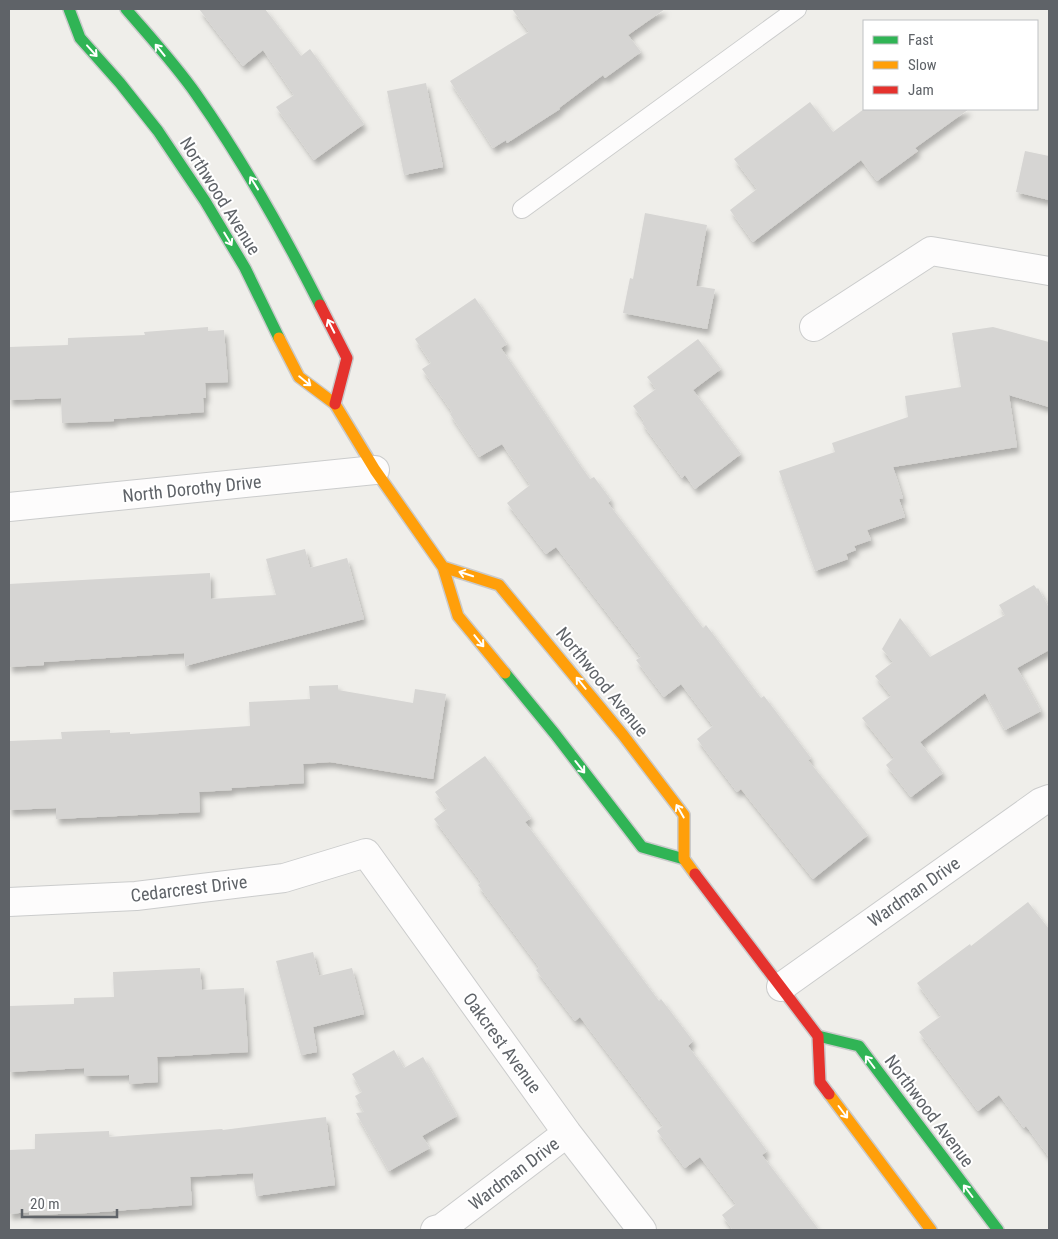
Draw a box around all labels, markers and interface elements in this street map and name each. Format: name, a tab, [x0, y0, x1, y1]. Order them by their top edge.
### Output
legend	[863, 20, 1038, 110]
text: Fast	[908, 31, 933, 49]
one-way arrow	[86, 44, 98, 57]
one-way arrow	[155, 44, 166, 57]
text: Slow	[908, 56, 937, 74]
text: Jam	[908, 81, 934, 99]
street label: Northwood Avenue	[176, 133, 265, 258]
one-way arrow	[249, 176, 259, 190]
one-way arrow	[223, 231, 233, 245]
one-way arrow	[326, 319, 335, 334]
one-way arrow	[298, 376, 312, 386]
street label: North Dorothy Drive	[121, 471, 262, 506]
one-way arrow	[459, 569, 474, 578]
street label: Northwood Avenue	[552, 623, 653, 741]
one-way arrow	[473, 634, 484, 647]
one-way arrow	[575, 677, 586, 690]
one-way arrow	[575, 760, 586, 773]
one-way arrow	[674, 805, 684, 819]
street label: Wardman Drive	[864, 852, 964, 931]
street label: Cedarcrest Drive	[130, 871, 248, 906]
street label: Oakcrest Avenue	[459, 988, 546, 1097]
street label: Northwood Avenue	[880, 1051, 978, 1171]
one-way arrow	[865, 1056, 876, 1069]
one-way arrow	[838, 1105, 848, 1119]
street label: Wardman Drive	[465, 1133, 563, 1214]
one-way arrow	[963, 1184, 973, 1198]
scale bar	[22, 1186, 118, 1218]
text: 20 m	[30, 1195, 60, 1213]

